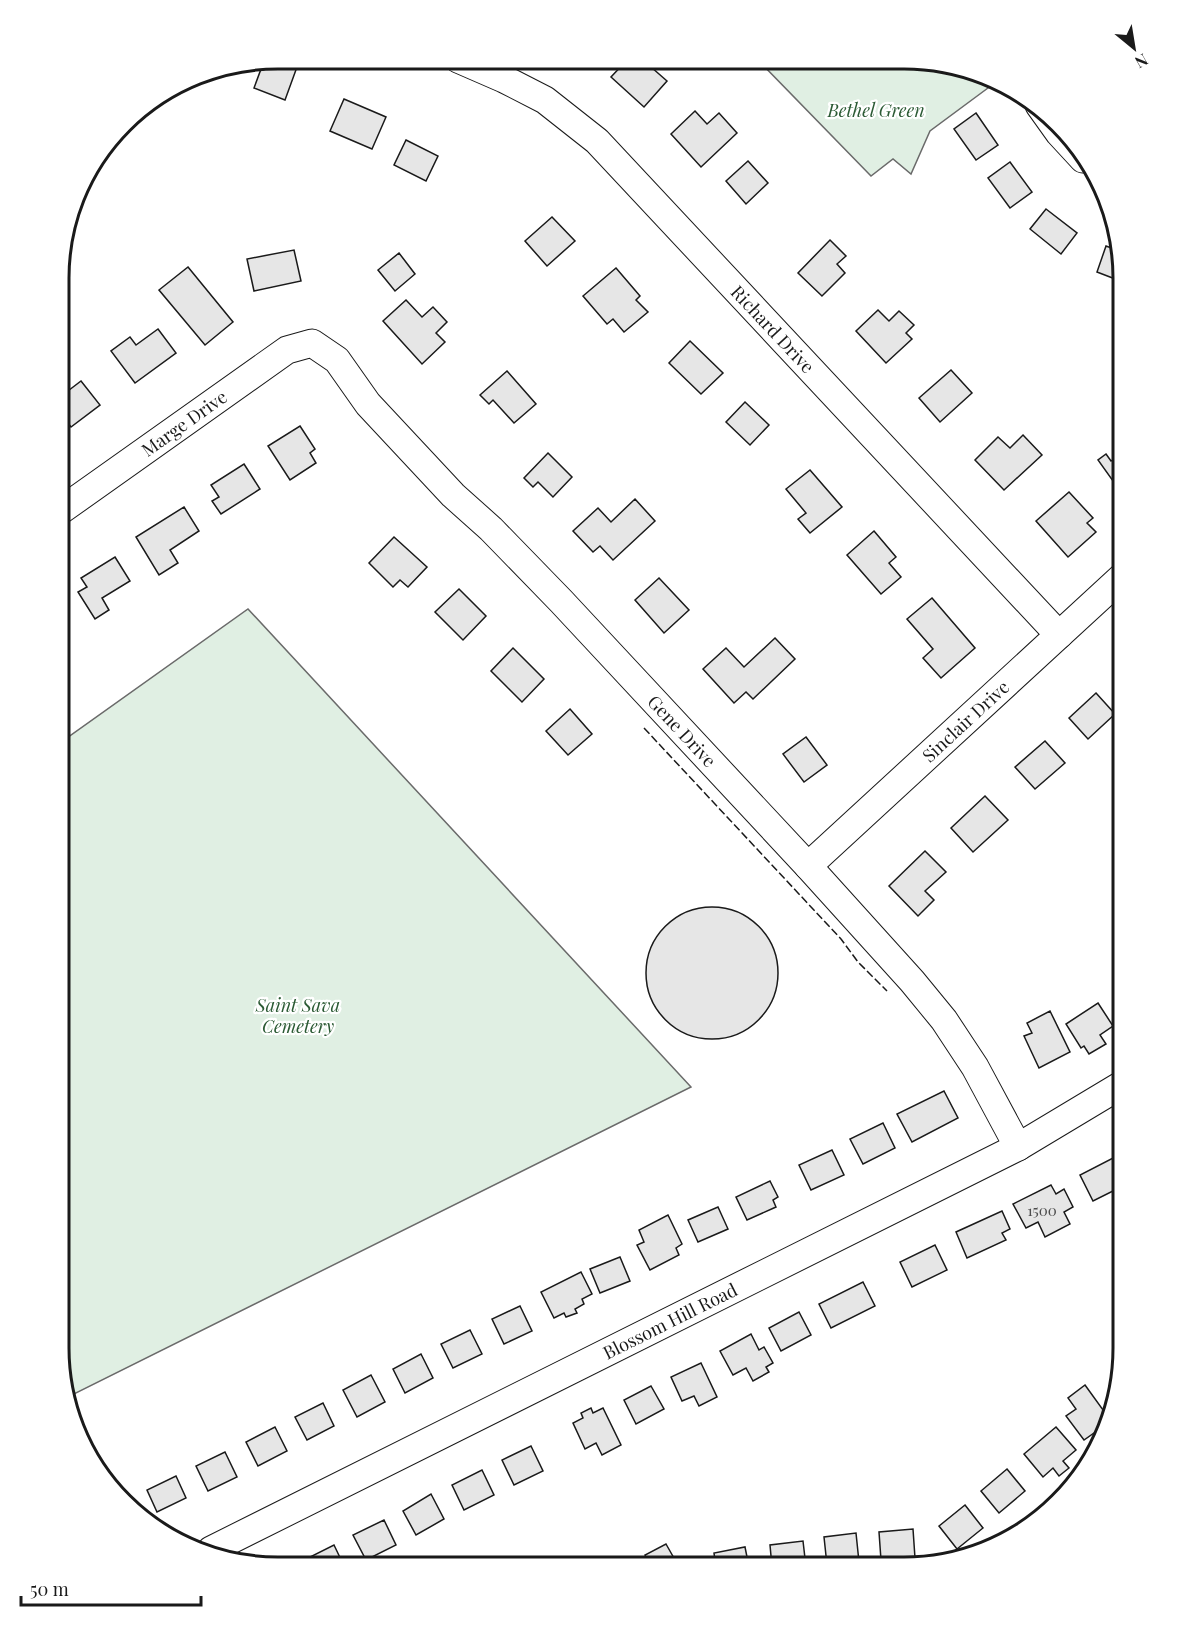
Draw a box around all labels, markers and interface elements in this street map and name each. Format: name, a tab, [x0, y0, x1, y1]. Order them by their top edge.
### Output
north arrow	[1104, 18, 1164, 78]
text: N	[1131, 49, 1152, 74]
park label: Bethel Green	[826, 98, 925, 122]
street label: Richard Drive	[726, 280, 820, 378]
street label: Marge Drive	[136, 384, 232, 462]
street label: Sinclair Drive	[917, 675, 1014, 767]
street label: Gene Drive	[643, 690, 722, 772]
park label: Saint Sava Cemetery	[255, 993, 340, 1038]
house number: 1500	[1027, 1200, 1057, 1220]
street label: Blossom Hill Road	[599, 1277, 742, 1364]
scale bar	[21, 1569, 201, 1607]
text: 50 m	[30, 1577, 69, 1601]

